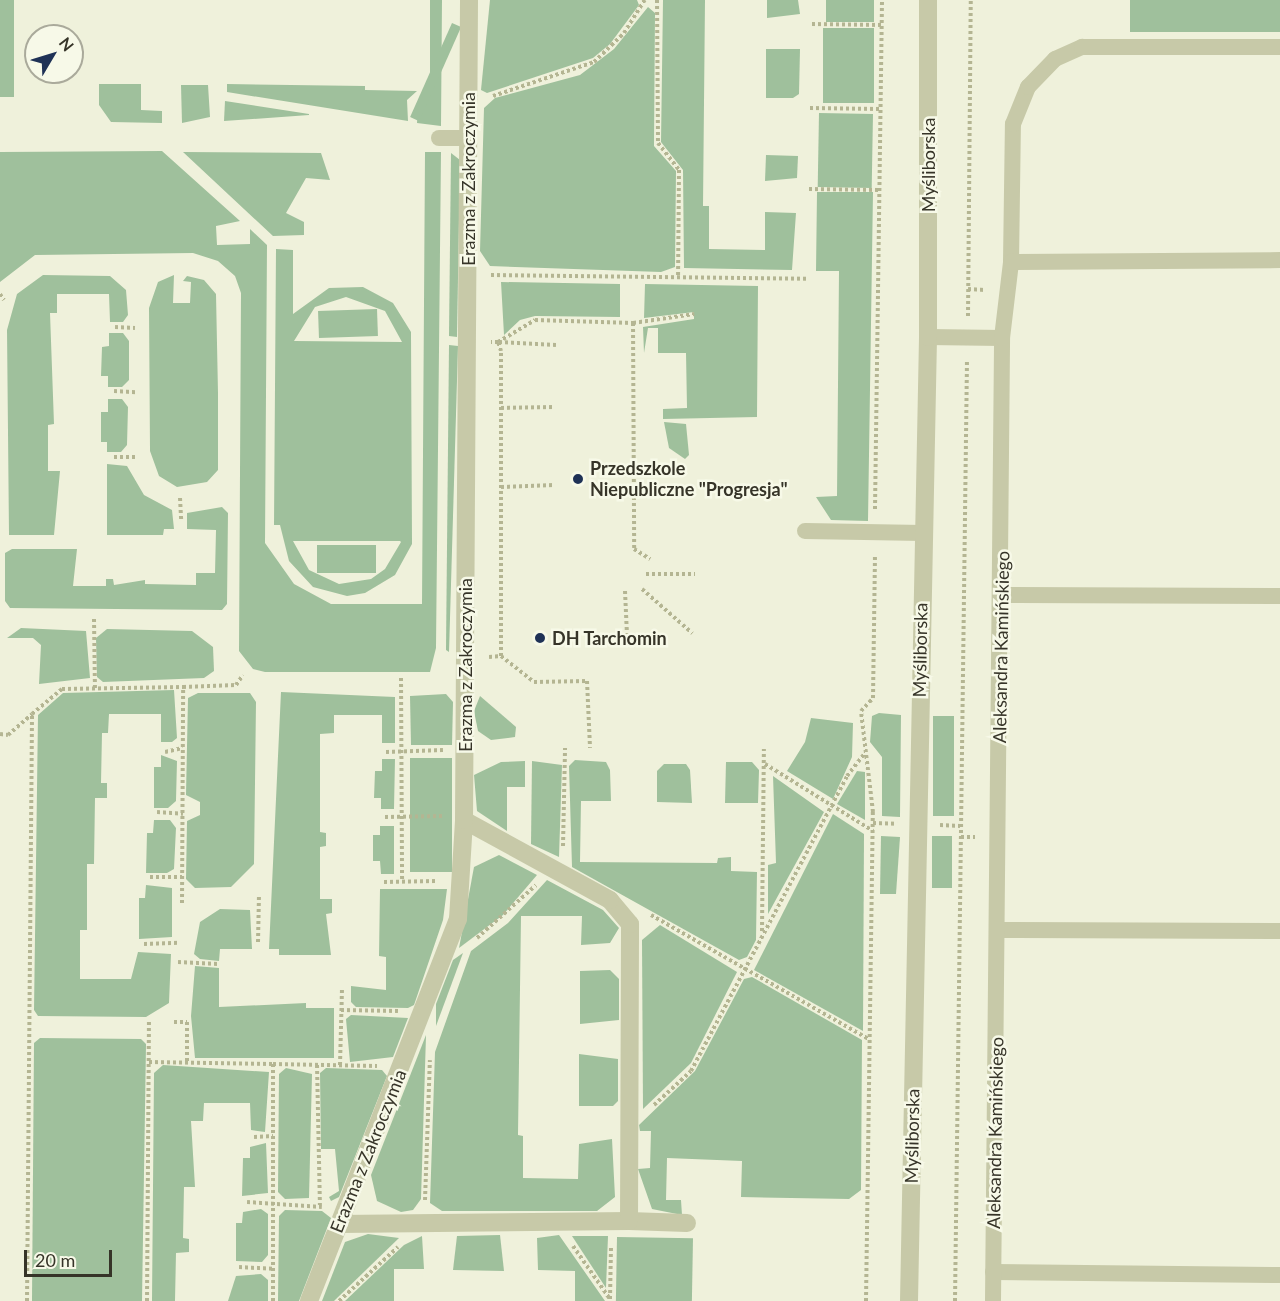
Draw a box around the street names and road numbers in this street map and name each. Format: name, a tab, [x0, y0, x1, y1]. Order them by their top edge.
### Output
street label: Erazma z Zakroczymia	[457, 92, 479, 266]
street label: Myśliborska	[917, 118, 939, 212]
street label: Aleksandra Kamińskiego	[989, 551, 1013, 743]
street label: Erazma z Zakroczymia	[454, 578, 476, 752]
street label: Myśliborska	[908, 602, 932, 698]
street label: Aleksandra Kamińskiego	[983, 1037, 1007, 1229]
street label: Erazma z Zakroczymia	[325, 1066, 411, 1236]
street label: Myśliborska	[900, 1088, 924, 1184]

